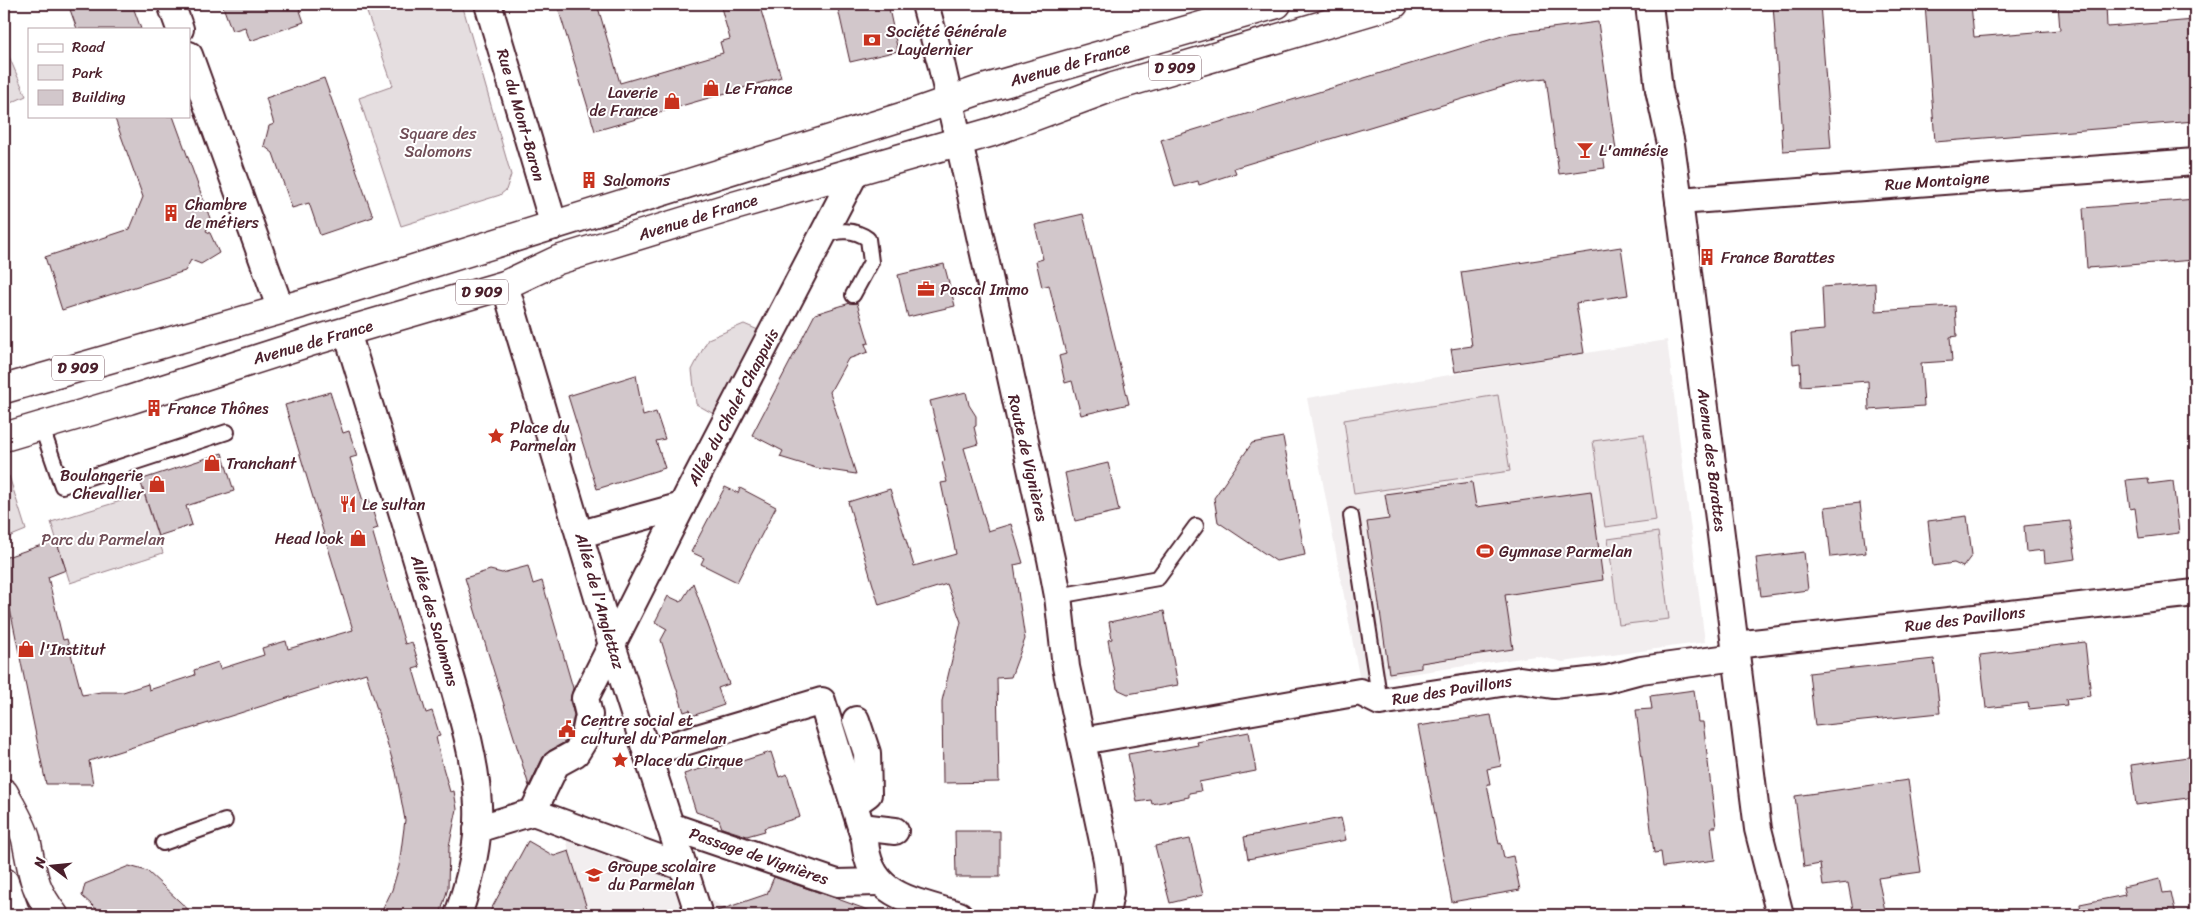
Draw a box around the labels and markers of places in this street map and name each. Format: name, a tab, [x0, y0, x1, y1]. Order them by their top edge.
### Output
place label: Société Générale - Laydernier	[886, 17, 1007, 64]
bank icon: Société Générale - Laydernier	[862, 30, 882, 50]
place label: Le France	[725, 74, 793, 103]
place label: Laverie de France	[589, 78, 658, 125]
shop icon: Le France	[701, 78, 721, 98]
shop icon: Laverie de France	[662, 91, 682, 111]
place label: L'amnésie	[1599, 136, 1669, 165]
bar icon: L'amnésie	[1575, 140, 1595, 160]
place label: Salomons	[603, 166, 671, 195]
building icon: Salomons	[579, 170, 599, 190]
place label: Chambre de métiers	[185, 190, 259, 237]
building icon: Chambre de métiers	[161, 203, 181, 223]
place label: France Barattes	[1721, 243, 1835, 272]
building icon: France Barattes	[1697, 247, 1717, 267]
place label: Pascal Immo	[940, 275, 1029, 304]
office icon: Pascal Immo	[916, 279, 936, 299]
place label: France Thônes	[168, 394, 269, 423]
building icon: France Thônes	[144, 398, 164, 418]
place label: Place du Parmelan	[510, 413, 576, 460]
place icon: Place du Parmelan	[486, 426, 506, 446]
place label: Tranchant	[226, 449, 297, 478]
shop icon: Tranchant	[202, 453, 222, 473]
place label: Boulangerie Chevallier	[60, 461, 144, 508]
shop icon: Boulangerie Chevallier	[147, 474, 167, 494]
place label: Le sultan	[362, 490, 426, 519]
restaurant icon: Le sultan	[338, 494, 358, 514]
place label: Head look	[275, 524, 344, 553]
shop icon: Head look	[348, 528, 368, 548]
place label: Gymnase Parmelan	[1499, 537, 1632, 566]
sports icon: Gymnase Parmelan	[1475, 541, 1495, 561]
place label: l'Institut	[40, 635, 106, 664]
shop icon: l'Institut	[16, 639, 36, 659]
place label: Centre social et culturel du Parmelan	[581, 706, 727, 753]
public building icon: Centre social et culturel du Parmelan	[557, 719, 577, 739]
place label: Place du Cirque	[634, 746, 743, 775]
place icon: Place du Cirque	[610, 750, 630, 770]
place label: Groupe scolaire du Parmelan	[608, 852, 716, 899]
school or university icon: Groupe scolaire du Parmelan	[584, 865, 604, 885]

